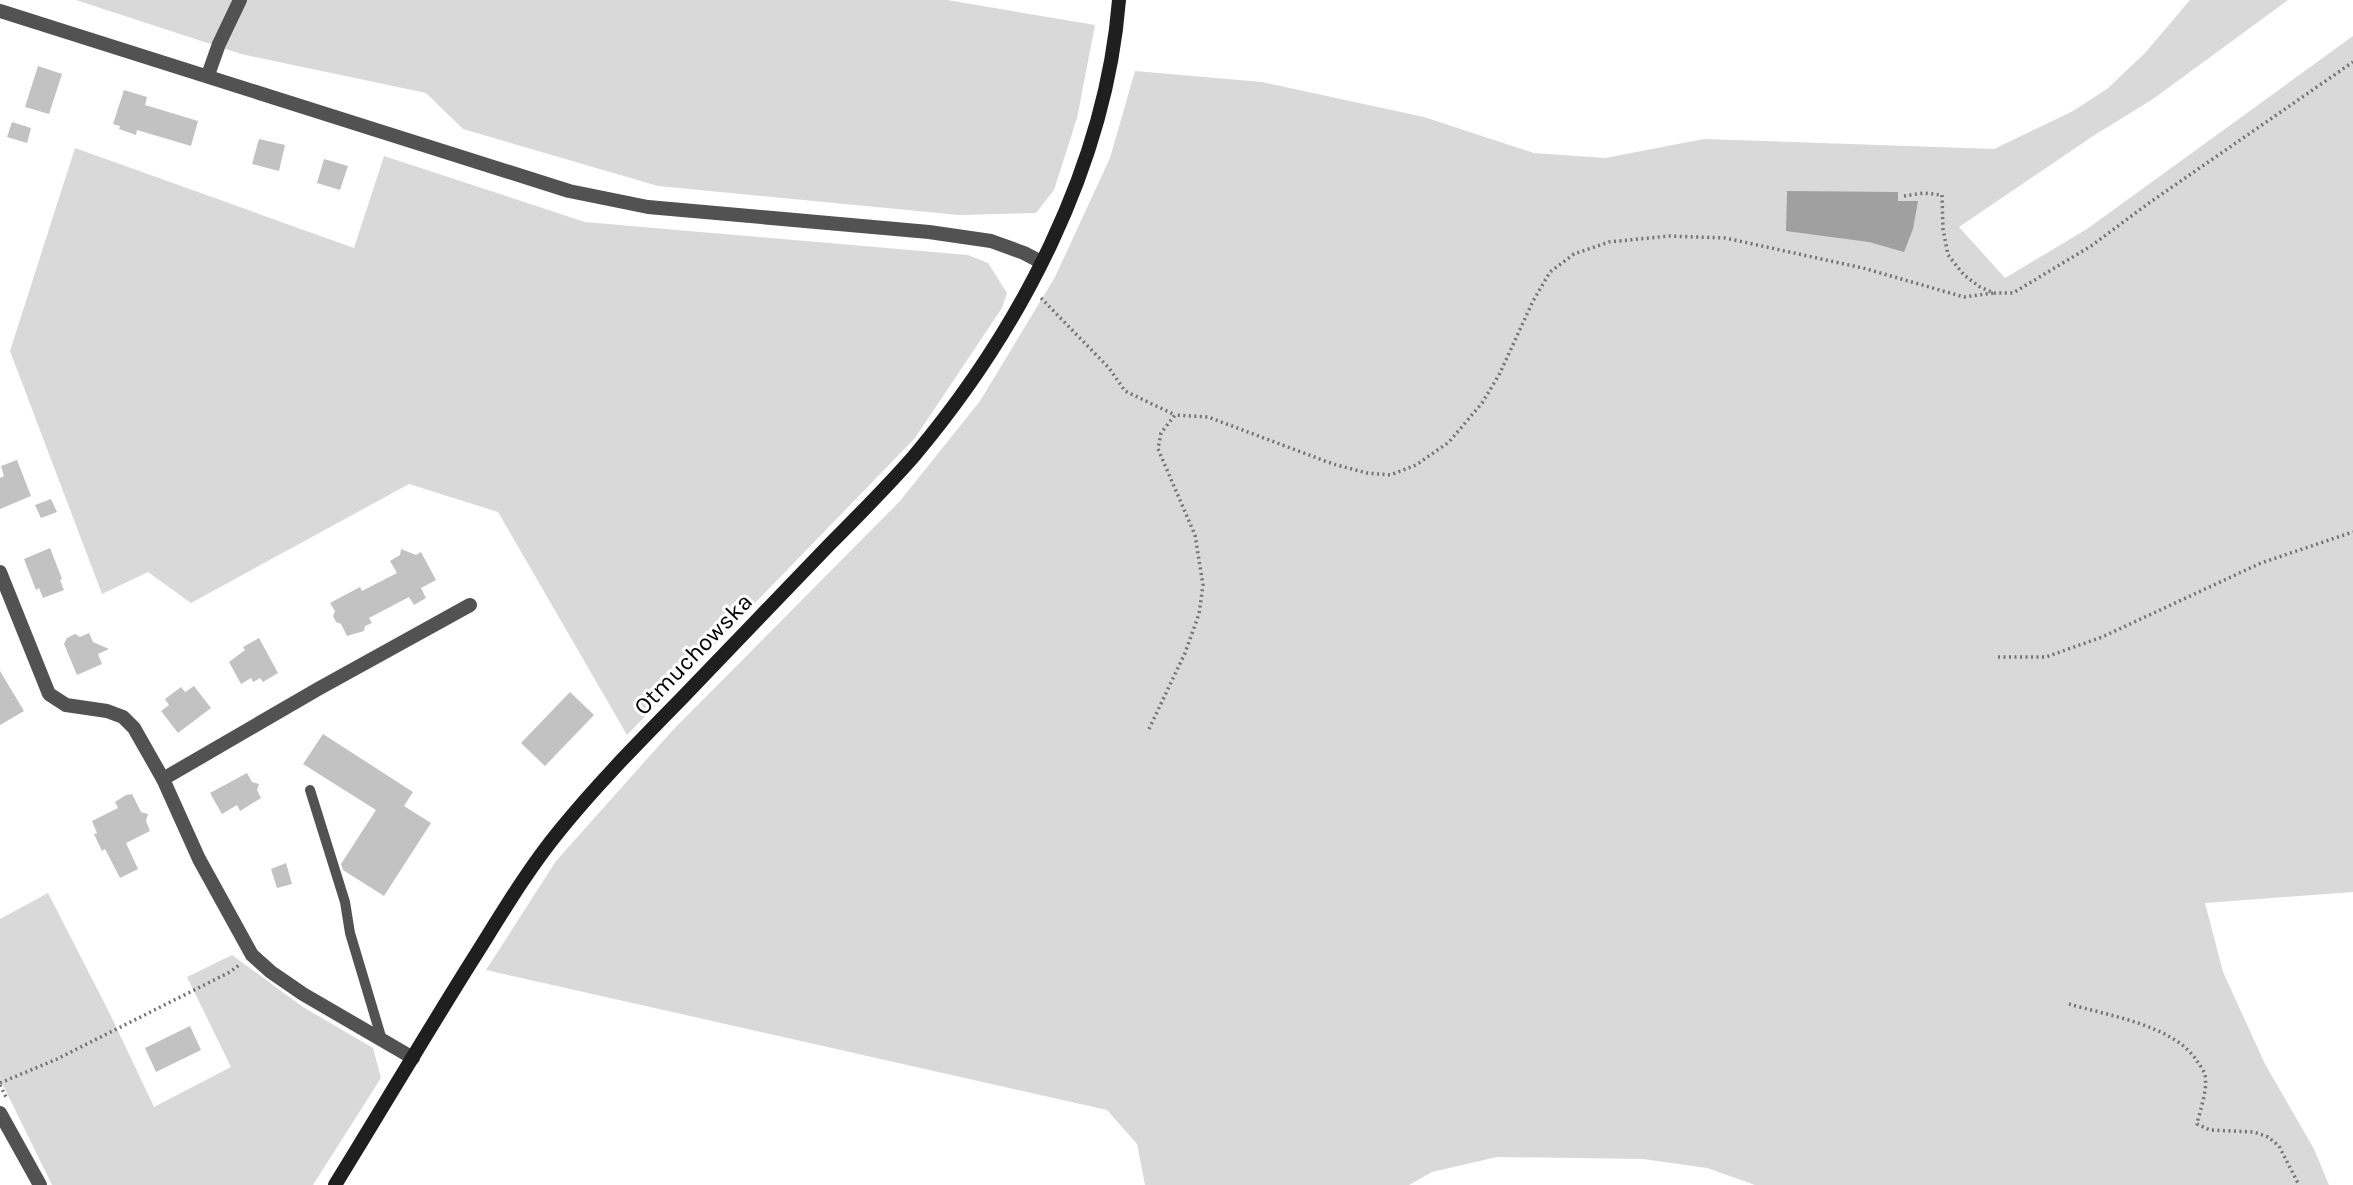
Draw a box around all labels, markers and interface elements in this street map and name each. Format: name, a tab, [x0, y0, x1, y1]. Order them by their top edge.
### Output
street label: Otmuchowska	[628, 587, 758, 721]

